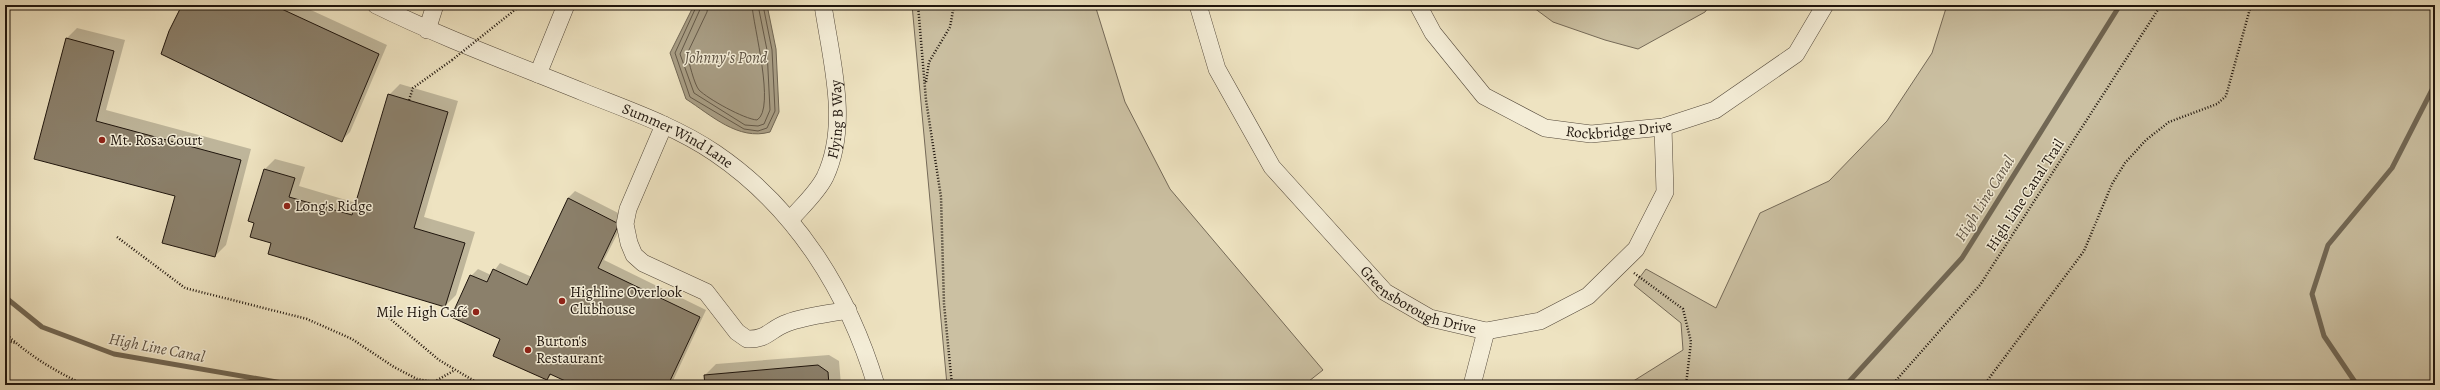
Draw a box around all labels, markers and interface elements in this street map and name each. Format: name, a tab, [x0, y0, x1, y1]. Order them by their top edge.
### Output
water label: Johnny's Pond	[684, 47, 768, 69]
street label: Flying B Way	[822, 78, 847, 161]
street label: Summer Wind Lane	[619, 98, 738, 173]
street label: Rockbridge Drive	[1564, 115, 1675, 144]
place label: Mt. Rosa Court	[110, 130, 202, 150]
marker: Mt. Rosa Court	[97, 135, 107, 145]
street label: High Line Canal Trail	[1982, 136, 2068, 254]
water label: High Line Canal	[1950, 152, 2018, 244]
place label: Long's Ridge	[295, 196, 373, 216]
marker: Long's Ridge	[282, 201, 292, 211]
street label: Greensborough Drive	[1356, 261, 1478, 338]
place label: Highline Overlook Clubhouse	[570, 282, 683, 319]
marker: Highline Overlook Clubhouse	[557, 296, 567, 306]
place label: Mile High Café	[376, 302, 468, 322]
marker: Mile High Café	[471, 307, 481, 317]
water label: High Line Canal	[107, 328, 207, 368]
place label: Burton's Restaurant	[536, 331, 603, 368]
marker: Burton's Restaurant	[523, 345, 533, 355]

